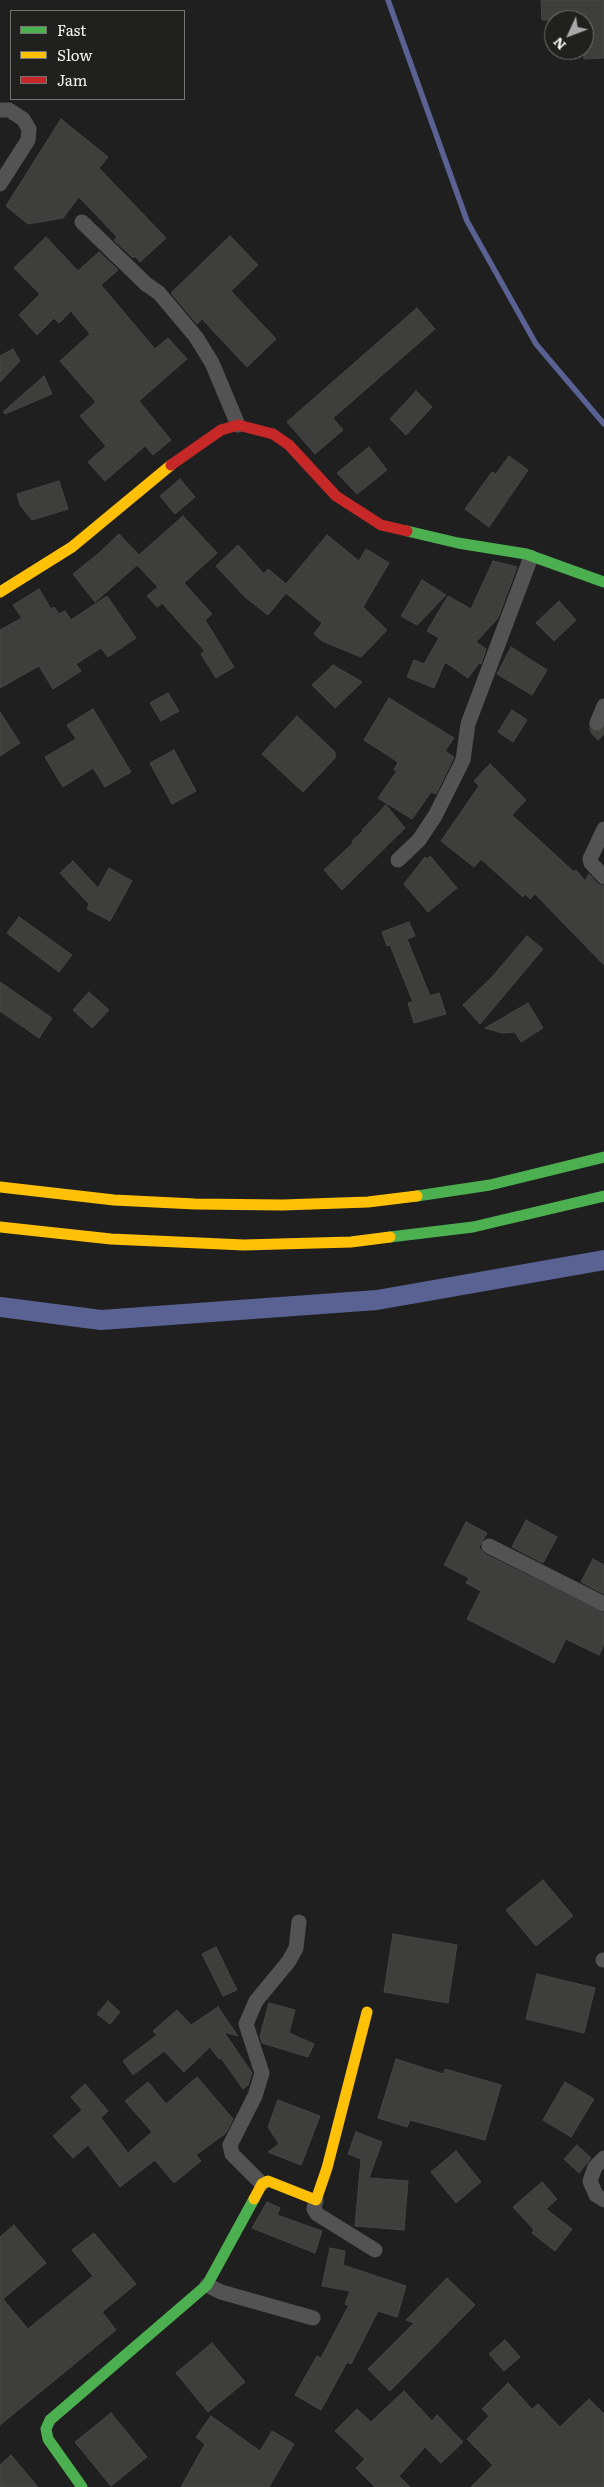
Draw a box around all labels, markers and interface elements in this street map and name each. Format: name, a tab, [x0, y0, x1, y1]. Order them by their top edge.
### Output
legend	[10, 10, 185, 100]
north arrow	[544, 10, 594, 60]
text: Fast	[57, 18, 86, 41]
text: N	[547, 33, 570, 56]
text: Slow	[57, 43, 92, 66]
text: Jam	[57, 68, 87, 91]

